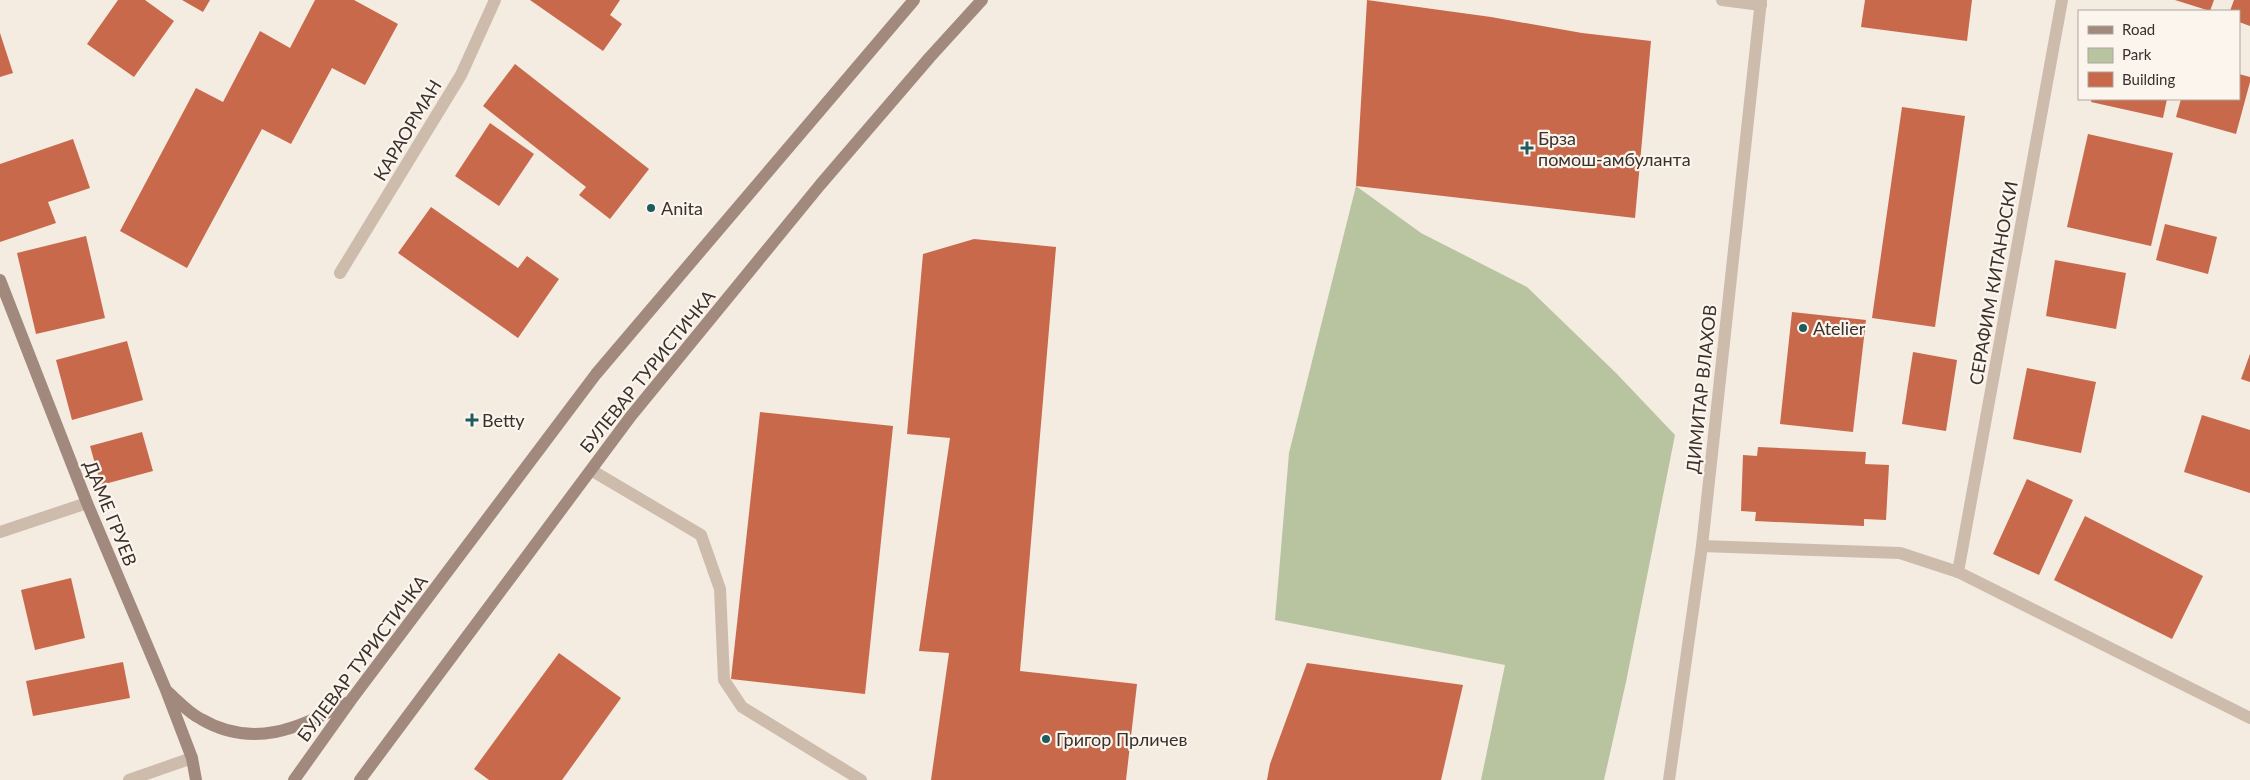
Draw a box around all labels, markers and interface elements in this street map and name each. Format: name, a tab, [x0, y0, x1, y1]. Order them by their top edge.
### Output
legend	[2078, 10, 2240, 100]
text: Road	[2122, 20, 2155, 38]
text: Park	[2122, 45, 2152, 63]
text: Building	[2122, 70, 2175, 88]
street label: КАРАОРМАН	[368, 76, 446, 184]
place label: Брза помош-амбуланта	[1538, 127, 1691, 170]
marker: Брза помош-амбуланта	[1520, 141, 1534, 155]
street label: СЕРАФИМ КИТАНОСКИ	[1964, 179, 2022, 387]
place label: Anita	[661, 197, 703, 219]
marker: Anita	[645, 202, 657, 214]
street label: БУЛЕВАР ТУРИСТИЧКА	[575, 285, 720, 457]
street label: ДИМИТАР ВЛАХОВ	[1681, 304, 1721, 474]
place label: Atelier	[1813, 317, 1866, 339]
marker: Atelier	[1797, 322, 1809, 334]
place label: Betty	[482, 409, 525, 431]
marker: Betty	[466, 414, 478, 426]
street label: ДАМЕ ГРУЕВ	[80, 457, 142, 569]
street label: БУЛЕВАР ТУРИСТИЧКА	[292, 570, 432, 746]
place label: Григор Прличев	[1056, 728, 1187, 750]
marker: Григор Прличев	[1040, 733, 1052, 745]

